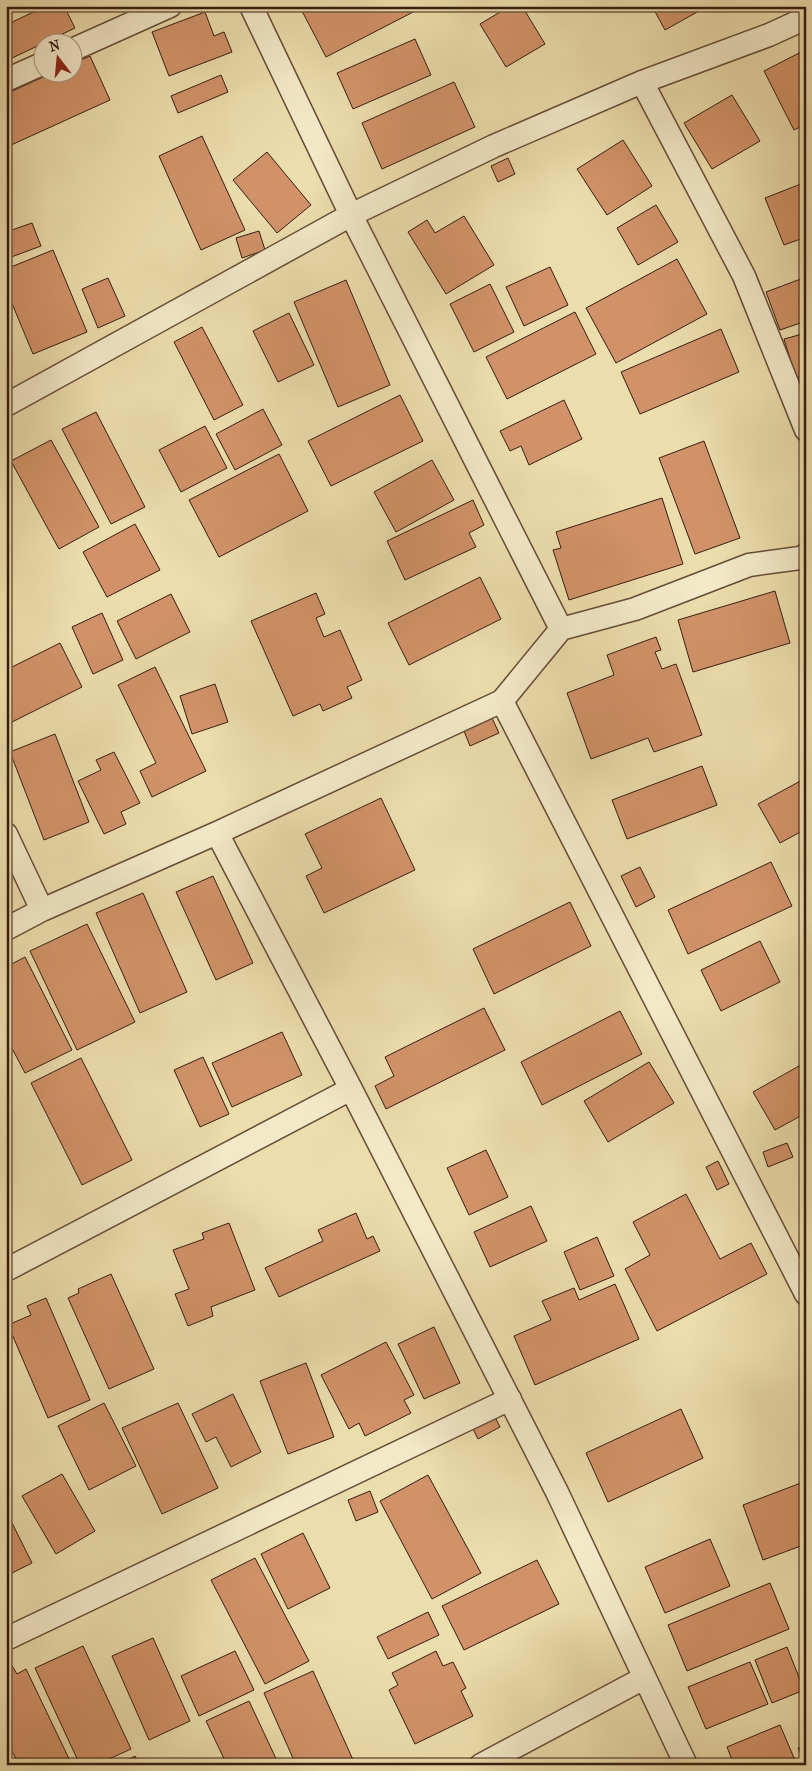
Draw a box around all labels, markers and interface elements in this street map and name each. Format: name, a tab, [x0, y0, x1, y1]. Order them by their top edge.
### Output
north arrow	[32, 32, 82, 82]
text: N	[47, 36, 62, 56]

